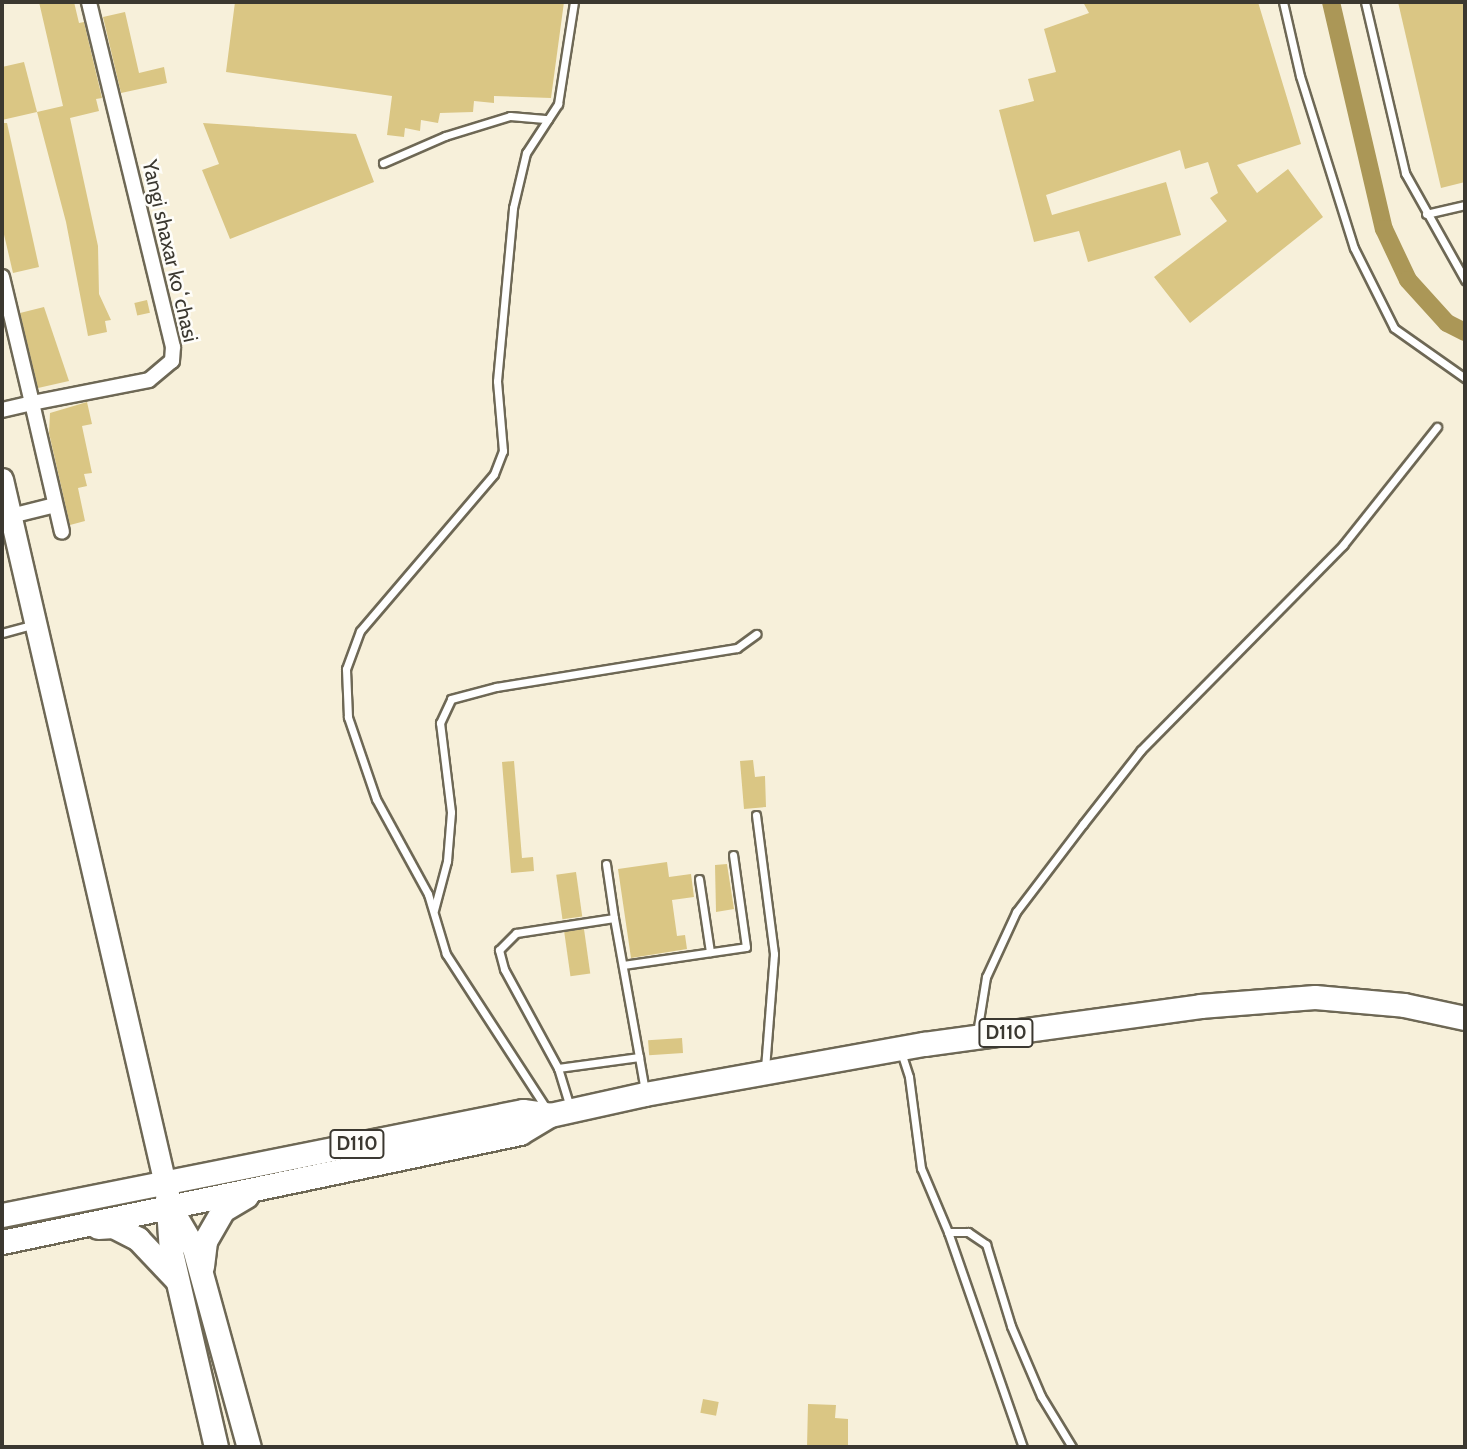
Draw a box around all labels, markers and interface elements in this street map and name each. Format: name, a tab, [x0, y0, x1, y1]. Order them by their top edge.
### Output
street label: Yangi shaxar koʻchasi	[137, 157, 203, 345]
road number: D110	[978, 1018, 1034, 1049]
road number: D110	[329, 1128, 385, 1160]

